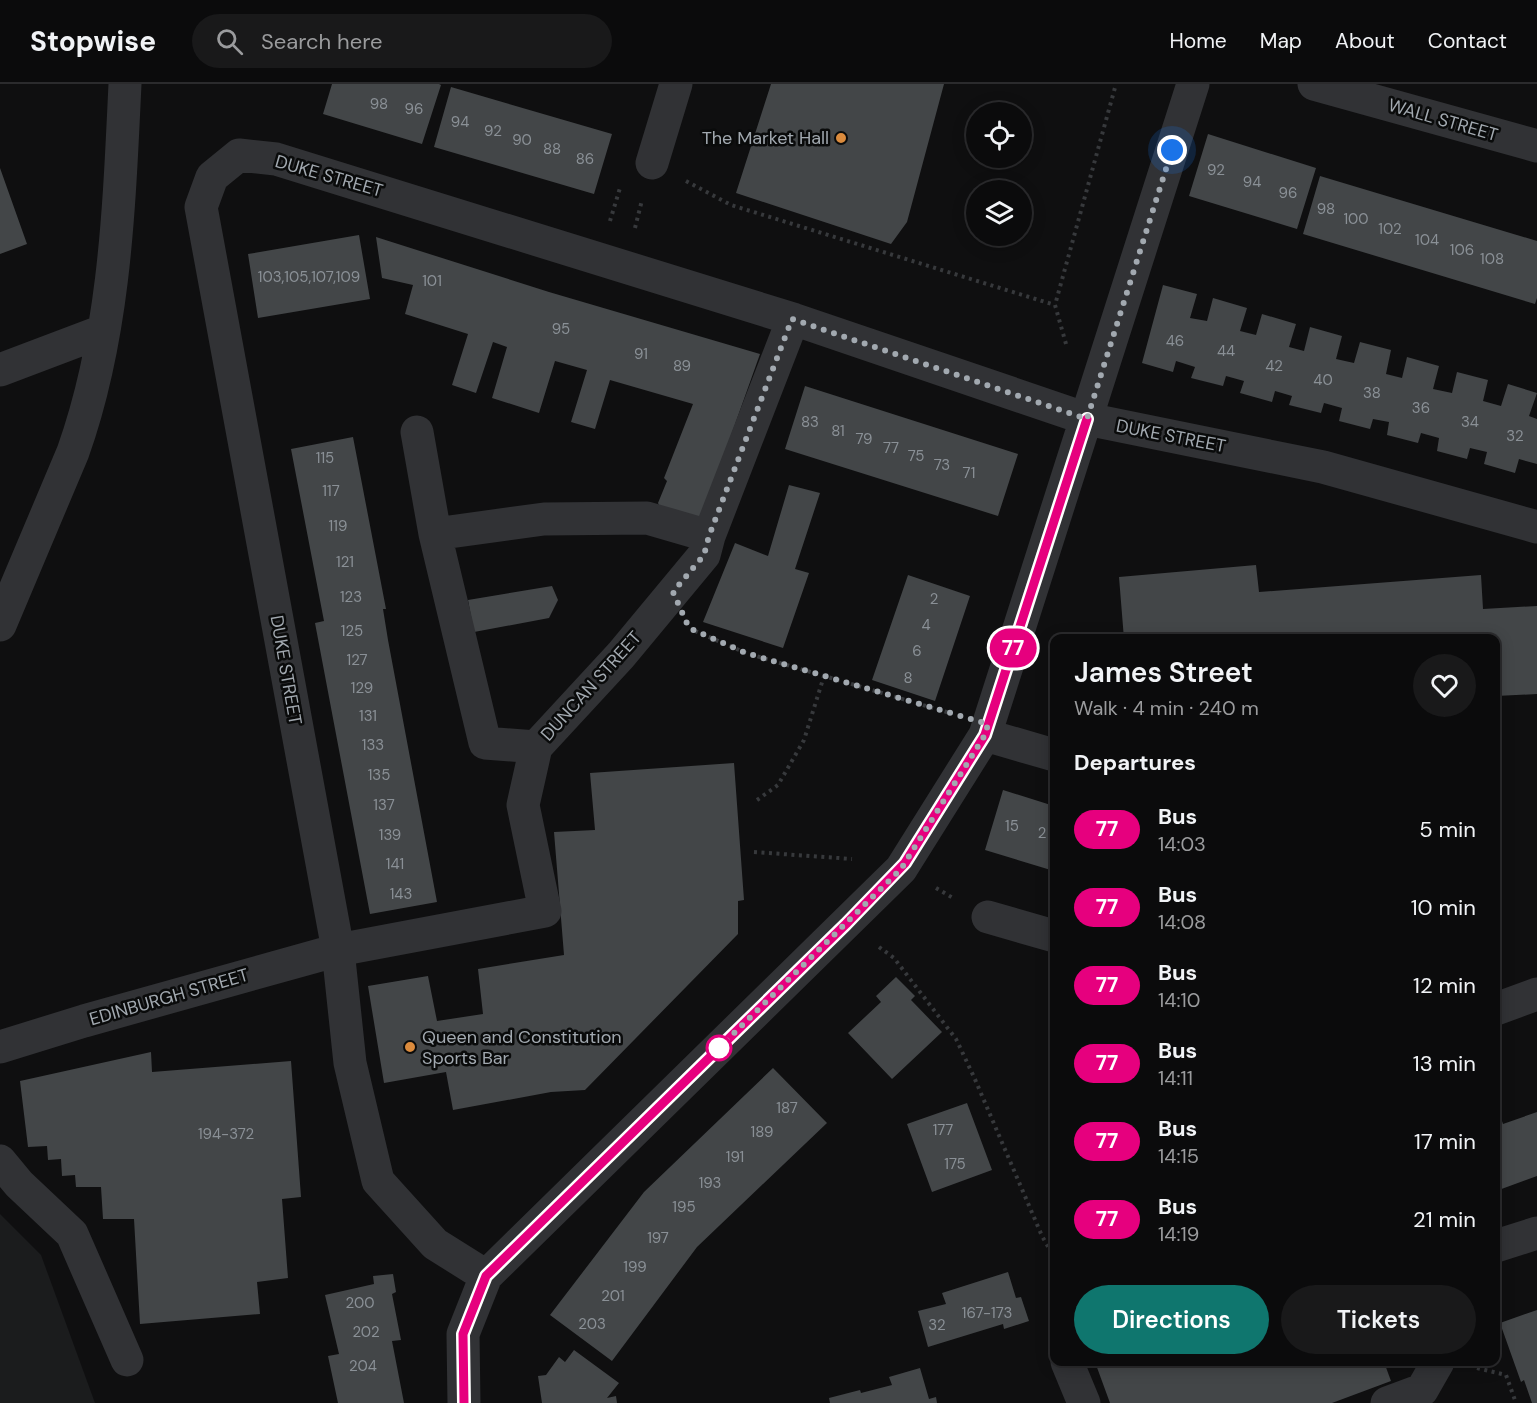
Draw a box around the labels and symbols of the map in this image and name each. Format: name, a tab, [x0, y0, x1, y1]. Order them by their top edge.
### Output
street label: WALL STREET	[1385, 93, 1501, 147]
house number: 98	[370, 94, 388, 114]
house number: 96	[405, 99, 423, 119]
house number: 94	[451, 112, 469, 132]
house number: 92	[484, 121, 502, 141]
place label: The Market Hall	[702, 126, 829, 150]
house number: 90	[512, 130, 532, 150]
marker: The Market Hall	[834, 131, 848, 145]
your location	[1157, 135, 1187, 165]
house number: 88	[543, 139, 561, 159]
street label: DUKE STREET	[272, 149, 386, 203]
house number: 86	[576, 149, 594, 169]
house number: 92	[1207, 160, 1225, 180]
house number: 94	[1243, 172, 1261, 192]
house number: 96	[1279, 183, 1297, 203]
house number: 98	[1317, 199, 1335, 219]
house number: 100	[1343, 209, 1369, 229]
house number: 102	[1378, 219, 1402, 239]
house number: 104	[1415, 230, 1439, 250]
house number: 106	[1450, 240, 1474, 260]
house number: 108	[1480, 249, 1504, 269]
house number: 103,105,107,109	[258, 267, 360, 287]
house number: 101	[422, 271, 442, 291]
house number: 95	[552, 319, 570, 339]
house number: 46	[1166, 331, 1184, 351]
house number: 44	[1217, 341, 1235, 361]
house number: 91	[634, 344, 648, 364]
house number: 89	[673, 356, 691, 376]
house number: 42	[1265, 356, 1283, 376]
house number: 40	[1313, 370, 1333, 390]
house number: 38	[1363, 383, 1381, 403]
house number: 36	[1412, 398, 1430, 418]
house number: 83	[801, 412, 819, 432]
house number: 34	[1461, 412, 1479, 432]
street label: DUKE STREET	[1114, 414, 1228, 458]
house number: 81	[831, 421, 845, 441]
house number: 32	[1506, 426, 1524, 446]
house number: 79	[855, 429, 873, 449]
house number: 77	[883, 438, 899, 458]
house number: 75	[908, 446, 924, 466]
house number: 115	[316, 448, 334, 468]
house number: 73	[934, 455, 950, 475]
house number: 71	[963, 463, 975, 483]
house number: 117	[322, 481, 340, 501]
house number: 119	[329, 516, 347, 536]
house number: 121	[336, 552, 354, 572]
house number: 123	[340, 587, 362, 607]
house number: 2	[930, 589, 938, 609]
street label: DUKE STREET	[265, 613, 307, 727]
house number: 4	[921, 615, 931, 635]
house number: 125	[341, 621, 363, 641]
street label: DUNCAN STREET	[535, 626, 647, 746]
line badge: 77	[986, 628, 1040, 668]
house number: 6	[912, 641, 922, 661]
house number: 127	[346, 650, 368, 670]
house number: 8	[903, 668, 913, 688]
house number: 129	[351, 678, 373, 698]
house number: 131	[359, 706, 377, 726]
house number: 133	[362, 735, 384, 755]
house number: 135	[368, 765, 390, 785]
house number: 137	[373, 795, 395, 815]
house number: 15	[1005, 816, 1019, 836]
house number: 2	[1038, 823, 1046, 843]
house number: 139	[379, 825, 401, 845]
house number: 141	[386, 854, 404, 874]
house number: 143	[390, 884, 412, 904]
street label: EDINBURGH STREET	[87, 963, 251, 1031]
place label: Queen and Constitution Sports Bar	[422, 1025, 622, 1070]
unlabelled marker	[706, 1035, 732, 1061]
marker: Queen and Constitution Sports Bar	[403, 1040, 417, 1054]
house number: 187	[776, 1098, 798, 1118]
house number: 177	[933, 1120, 953, 1140]
house number: 189	[751, 1122, 773, 1142]
house number: 194-372	[198, 1124, 254, 1144]
house number: 191	[726, 1147, 744, 1167]
house number: 175	[944, 1154, 966, 1174]
house number: 193	[699, 1173, 721, 1193]
house number: 195	[672, 1197, 696, 1217]
house number: 197	[647, 1228, 669, 1248]
house number: 199	[623, 1257, 647, 1277]
house number: 201	[601, 1286, 625, 1306]
house number: 200	[345, 1293, 375, 1313]
house number: 167-173	[962, 1303, 1012, 1323]
house number: 203	[578, 1314, 606, 1334]
house number: 32	[928, 1315, 946, 1335]
house number: 202	[352, 1322, 380, 1342]
house number: 204	[349, 1356, 377, 1376]

